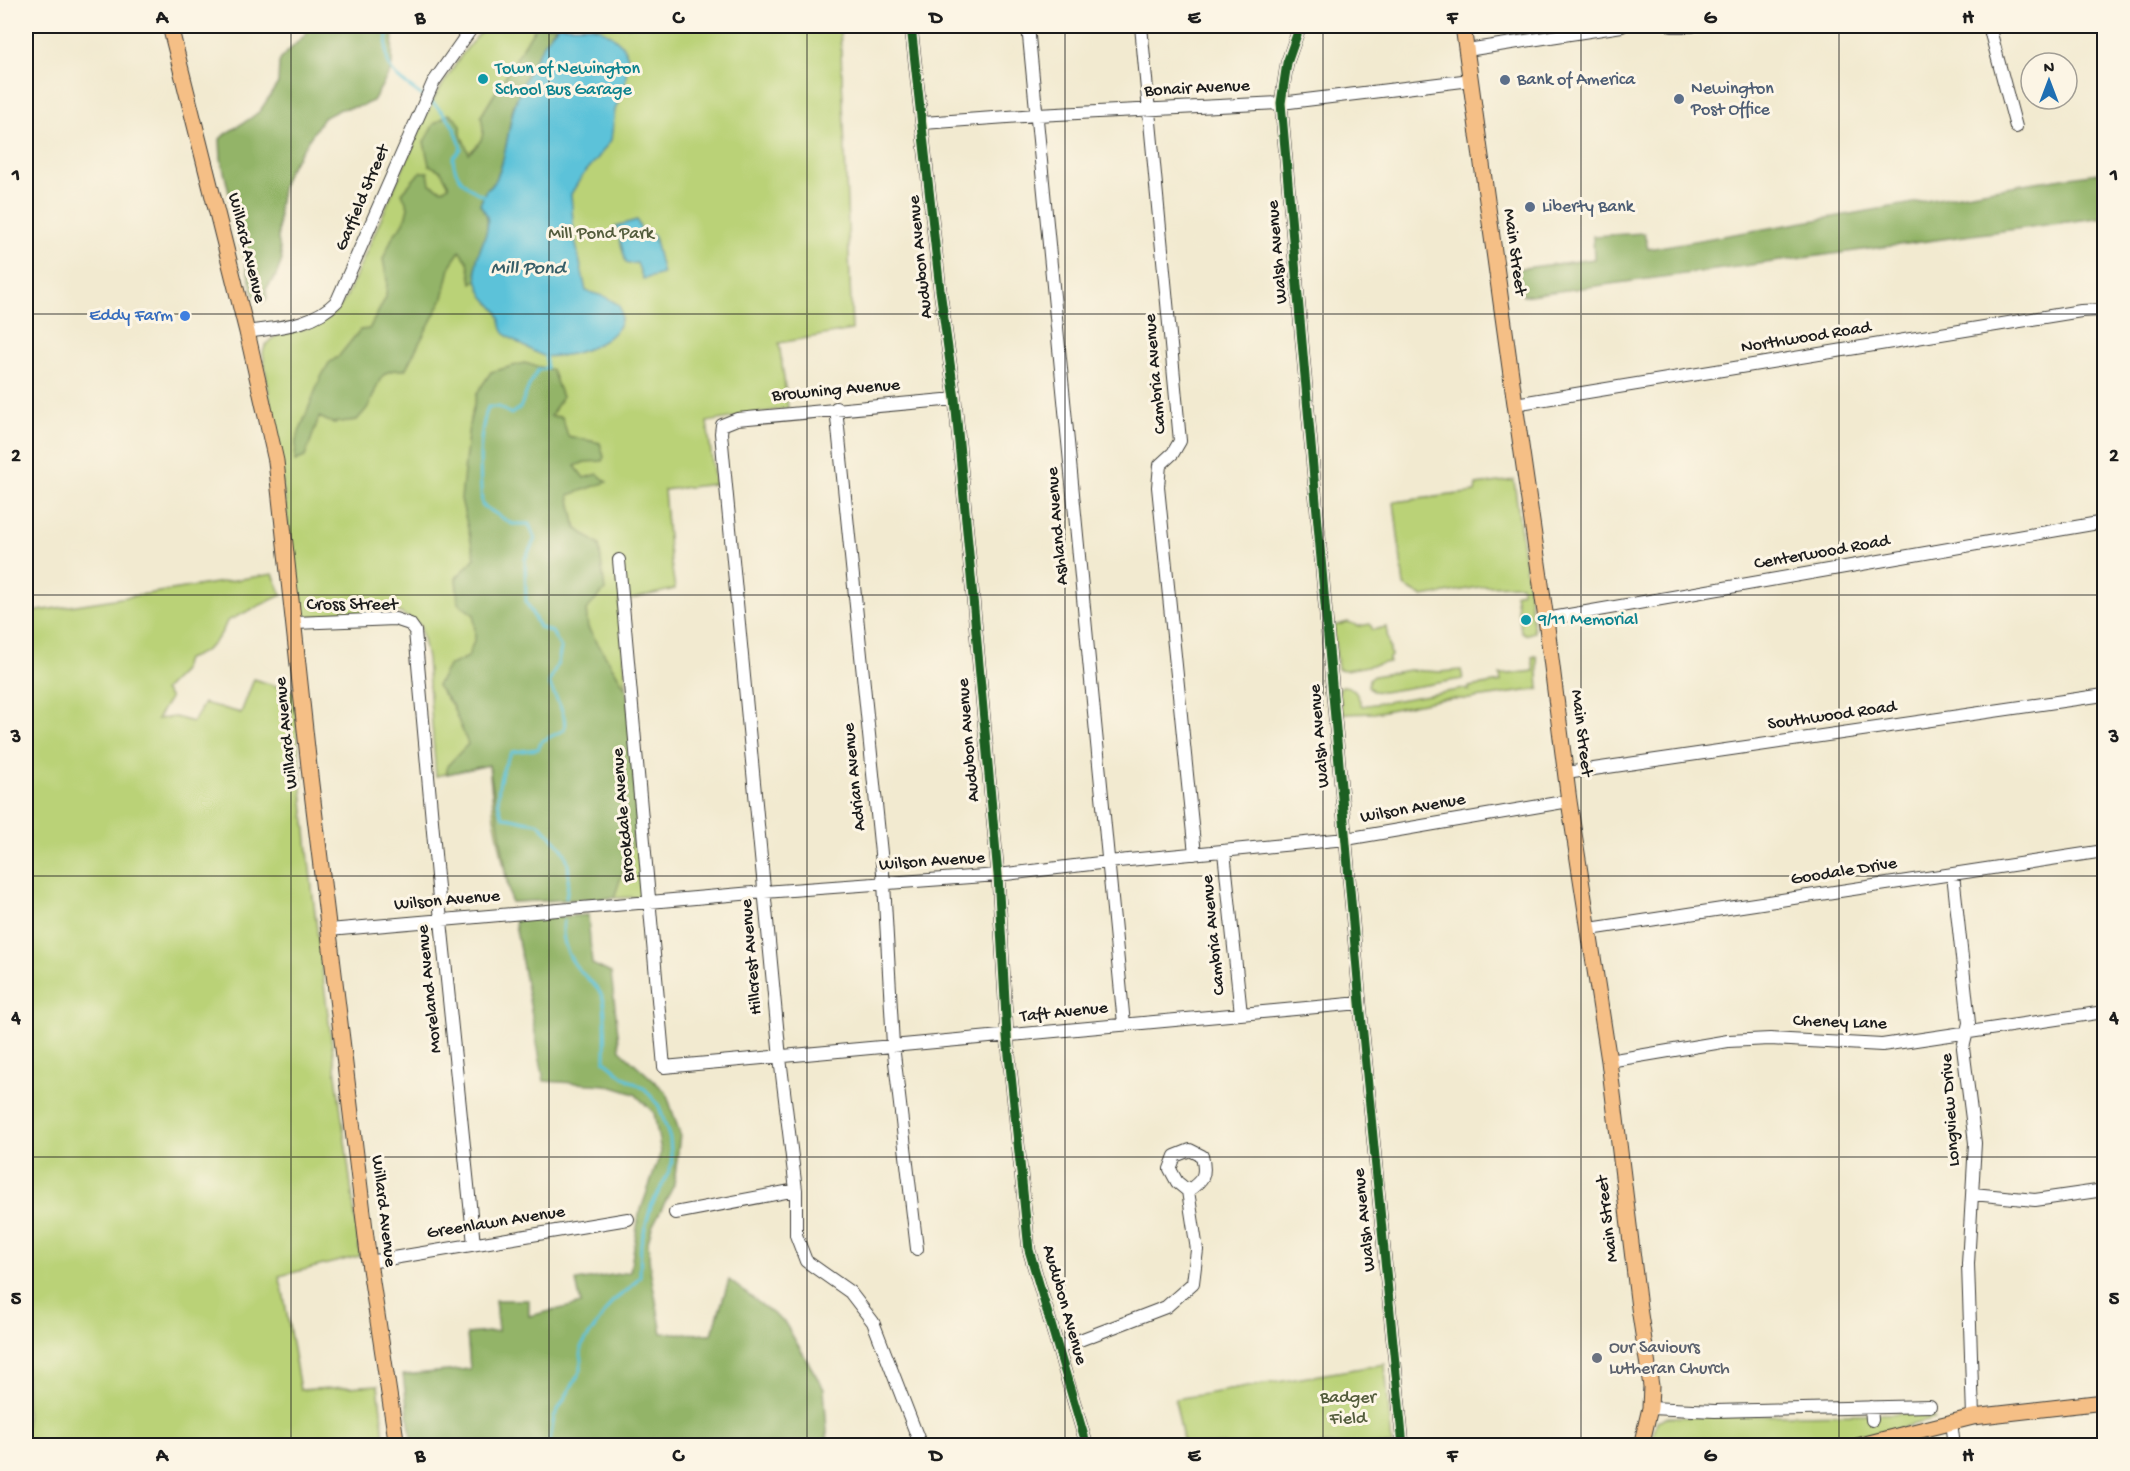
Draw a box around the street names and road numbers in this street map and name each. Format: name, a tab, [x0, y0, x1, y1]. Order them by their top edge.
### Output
street label: Bonair Avenue	[1143, 76, 1251, 102]
street label: Garfield Street	[331, 140, 395, 254]
street label: Willard Avenue	[222, 191, 270, 306]
street label: Audubon Avenue	[904, 194, 938, 320]
street label: Walsh Avenue	[1263, 199, 1293, 305]
street label: Main Street	[1498, 207, 1531, 298]
street label: Cambria Avenue	[1140, 312, 1172, 435]
street label: Northwood Road	[1740, 317, 1874, 359]
street label: Browning Avenue	[770, 375, 902, 407]
street label: Ashland Avenue	[1042, 465, 1074, 586]
street label: Centerwood Road	[1753, 530, 1893, 575]
street label: Cross Street	[307, 595, 399, 616]
street label: Willard Avenue	[271, 675, 303, 790]
street label: Audubon Avenue	[953, 677, 985, 803]
street label: Walsh Avenue	[1305, 683, 1335, 789]
street label: Main Street	[1565, 688, 1597, 779]
street label: Southwood Road	[1766, 696, 1899, 735]
street label: Adrian Avenue	[839, 721, 871, 832]
street label: Brookdale Avenue	[608, 746, 640, 884]
street label: Wilson Avenue	[1359, 789, 1468, 829]
street label: Wilson Avenue	[878, 848, 986, 876]
street label: Goodale Drive	[1789, 853, 1899, 891]
street label: Cambria Avenue	[1197, 873, 1231, 996]
street label: Wilson Avenue	[393, 886, 501, 916]
street label: Hillcrest Avenue	[736, 897, 768, 1016]
street label: Moreland Avenue	[413, 923, 447, 1054]
street label: Taft Avenue	[1018, 998, 1110, 1028]
street label: Cheney Lane	[1793, 1011, 1888, 1035]
street label: Longview Drive	[1937, 1052, 1965, 1167]
street label: Willard Avenue	[366, 1154, 400, 1269]
street label: Walsh Avenue	[1349, 1167, 1381, 1273]
street label: Main Street	[1592, 1173, 1624, 1264]
street label: Greenlawn Avenue	[425, 1202, 567, 1244]
street label: Audubon Avenue	[1037, 1243, 1091, 1368]

